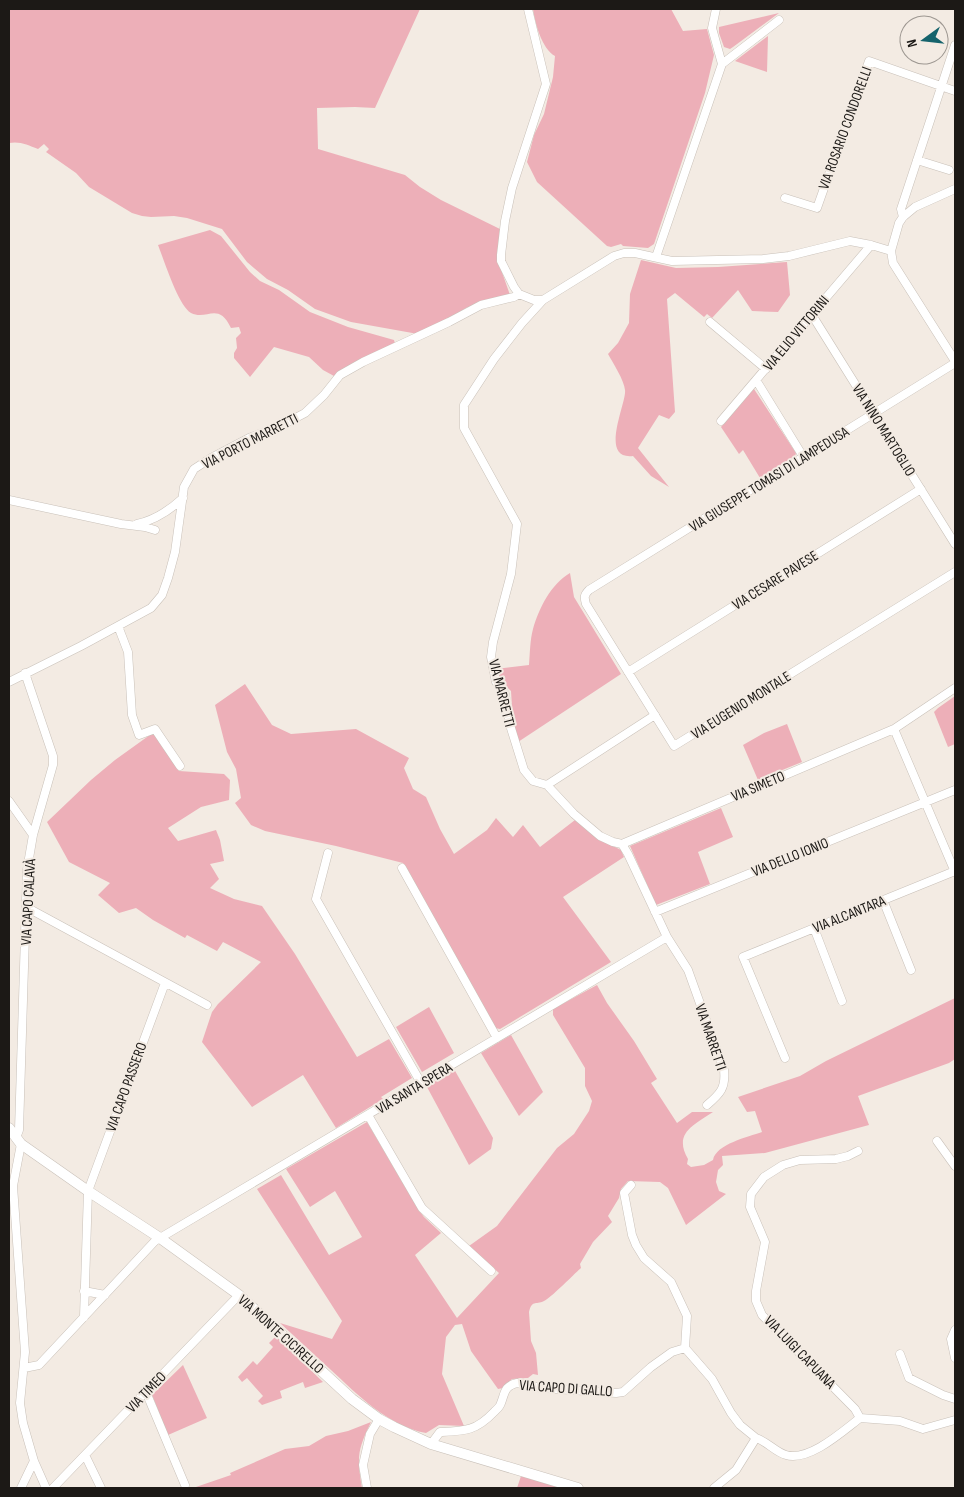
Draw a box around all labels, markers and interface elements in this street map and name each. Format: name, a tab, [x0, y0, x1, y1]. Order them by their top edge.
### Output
north arrow	[899, 15, 949, 65]
text: N	[903, 37, 921, 49]
street label: VIA ROSARIO CONDORELLI	[814, 64, 877, 192]
street label: VIA ELIO VITTORINI	[759, 292, 834, 375]
street label: VIA NINO MARTOGLIO	[848, 381, 920, 480]
street label: VIA PORTO MARRETTI	[199, 409, 301, 474]
street label: VIA GIUSEPPE TOMASI DI LAMPEDUSA	[686, 422, 853, 536]
street label: VIA CESARE PAVESE	[729, 546, 822, 614]
street label: VIA MARRETTI	[484, 657, 519, 729]
street label: VIA EUGENIO MONTALE	[688, 667, 795, 744]
street label: VIA SIMETO	[729, 767, 788, 806]
street label: VIA DELLO IONIO	[749, 833, 831, 881]
street label: VIA CAPO CALAVÀ	[17, 858, 40, 946]
street label: VIA ALCANTARA	[810, 891, 889, 938]
street label: VIA MARRETTI	[690, 1001, 731, 1073]
street label: VIA CAPO PASSERO	[101, 1040, 151, 1134]
street label: VIA SANTA SPERA	[373, 1058, 456, 1119]
street label: VIA MONTE CICIRELLO	[234, 1291, 328, 1378]
street label: VIA LUIGI CAPUANA	[760, 1312, 840, 1394]
street label: VIA TIMEO	[122, 1368, 171, 1417]
street label: VIA CAPO DI GALLO	[519, 1376, 613, 1401]

